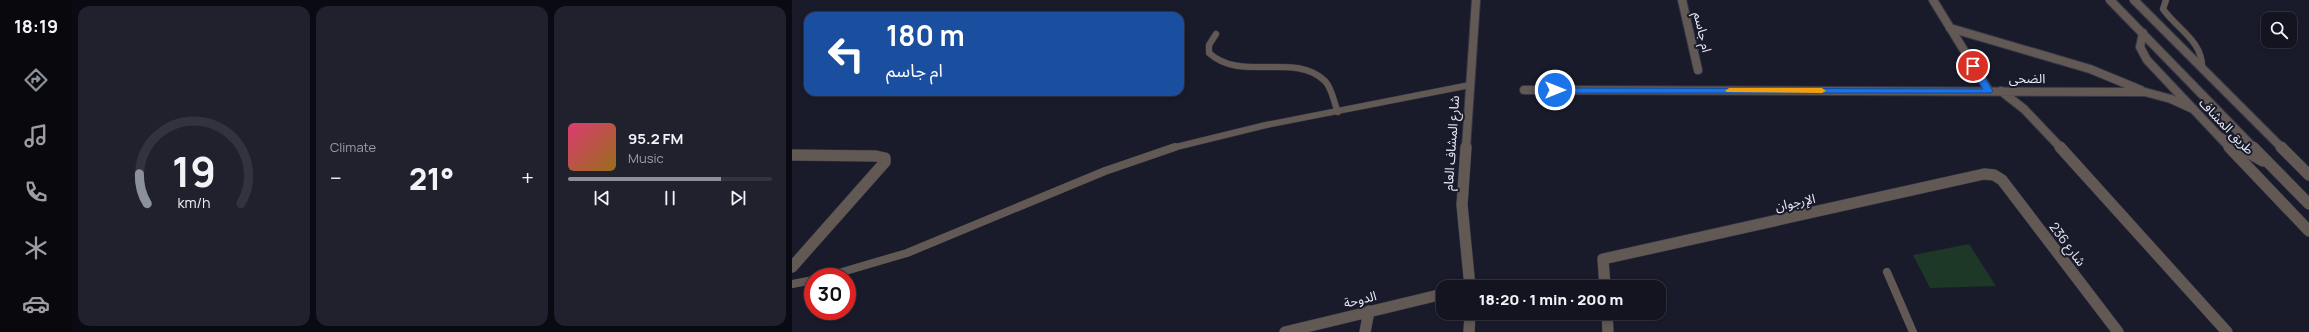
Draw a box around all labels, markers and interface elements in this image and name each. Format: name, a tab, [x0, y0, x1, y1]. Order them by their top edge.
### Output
street label: ام جاسم	[1688, 10, 1716, 54]
map controls	[2261, 12, 2297, 48]
button: search	[2261, 12, 2297, 48]
text: 18:19	[14, 14, 58, 38]
text: 180 m	[886, 16, 965, 54]
icon: left	[820, 28, 872, 80]
pin	[1956, 49, 1990, 83]
icon: arrive	[1962, 55, 1984, 77]
text: ام جاسم	[886, 58, 943, 82]
icon: directions	[22, 66, 50, 94]
position arrow	[1534, 69, 1576, 111]
street label: الضحى	[2009, 69, 2045, 87]
street label: طريق المشاف	[2195, 94, 2259, 158]
street label: شارع المشاف العام	[1439, 95, 1465, 191]
icon: music	[22, 122, 50, 150]
text: 95.2 FM	[628, 128, 683, 149]
text: Climate	[330, 138, 376, 156]
text: 19	[172, 143, 216, 199]
text: Music	[628, 149, 664, 167]
text: 21°	[409, 158, 454, 199]
text: −	[330, 163, 342, 193]
text: +	[521, 163, 534, 193]
icon: phone	[22, 178, 50, 206]
icon: previous	[591, 187, 613, 209]
icon: pause	[659, 187, 681, 209]
icon: next	[727, 187, 749, 209]
street label: الإرجوان	[1773, 189, 1817, 216]
text: km/h	[177, 193, 211, 212]
street label: شارع 236	[2044, 218, 2090, 271]
icon: climate	[22, 234, 50, 262]
speed limit sign: 30	[804, 268, 856, 320]
street label: الدوحة	[1342, 286, 1378, 312]
text: 18:20 · 1 min · 200 m	[1479, 289, 1623, 310]
icon: car	[22, 290, 50, 318]

